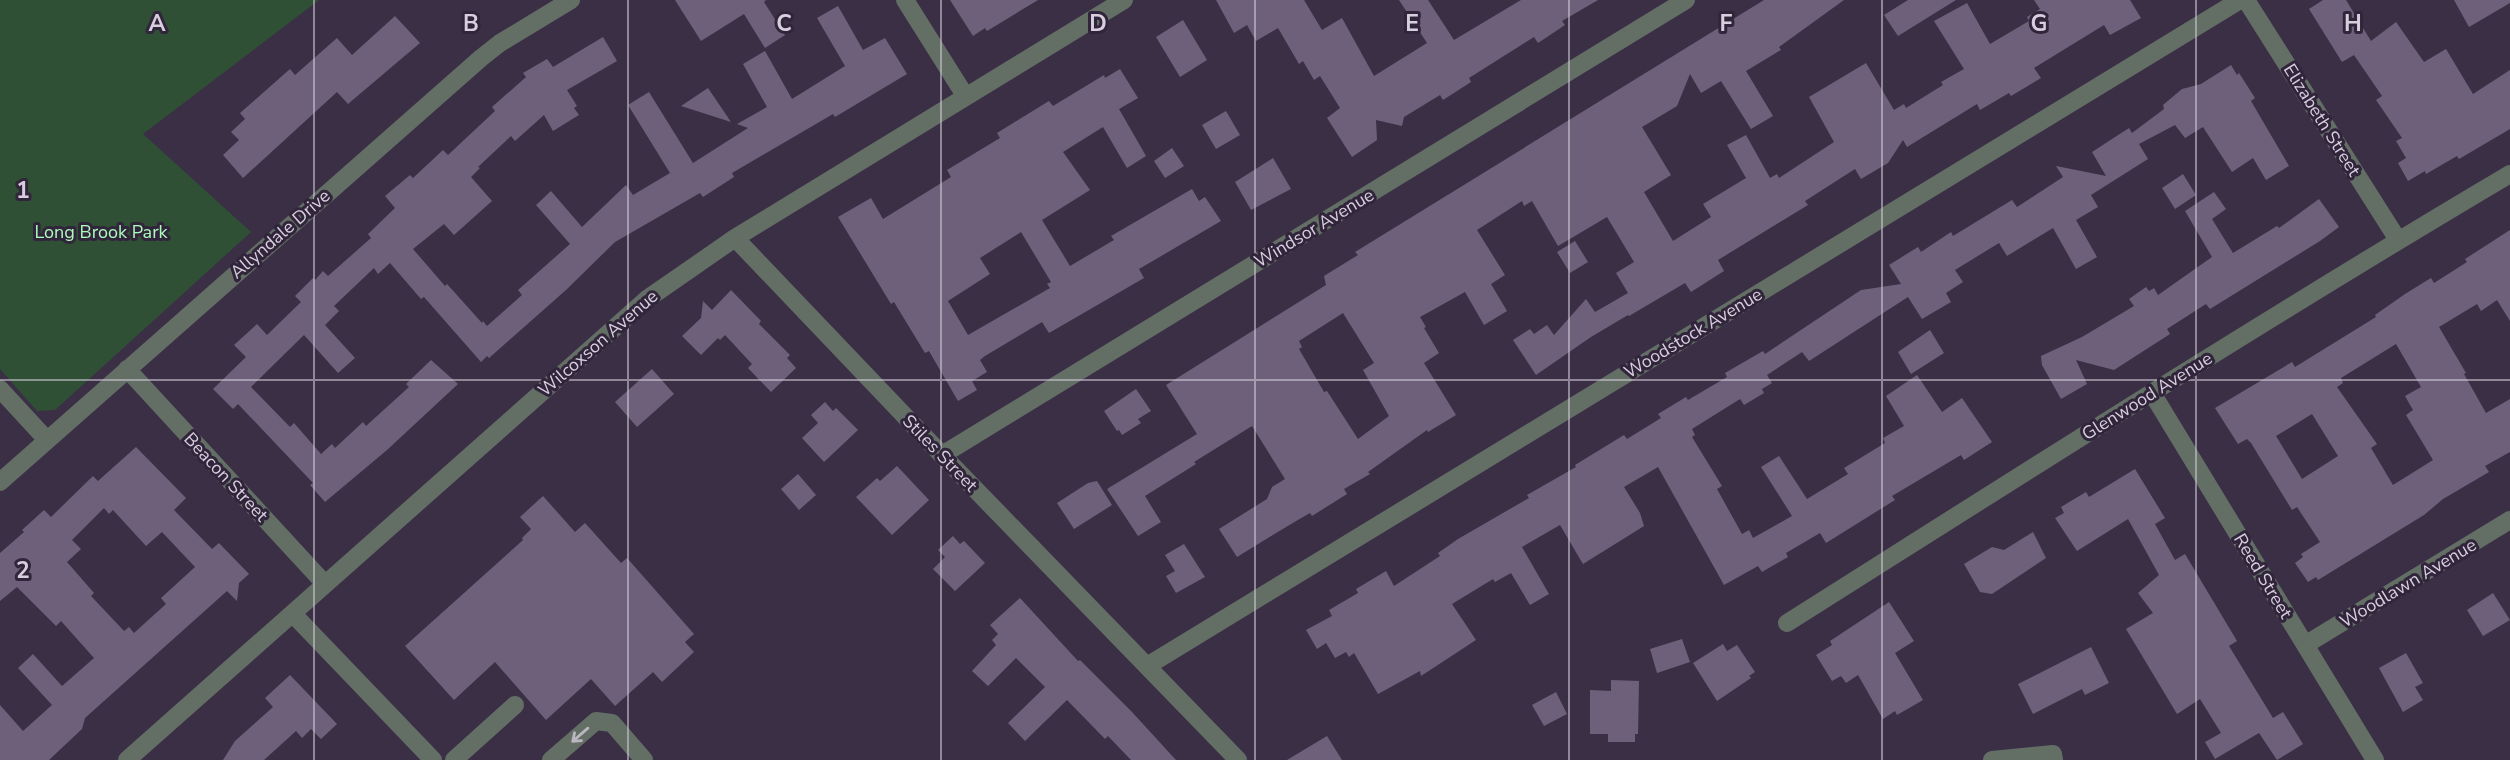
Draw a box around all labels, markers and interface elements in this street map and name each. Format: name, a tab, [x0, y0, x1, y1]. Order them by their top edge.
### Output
text: A	[148, 8, 166, 39]
text: B	[463, 8, 479, 39]
text: C	[776, 8, 792, 39]
text: D	[1089, 8, 1107, 39]
text: E	[1405, 8, 1419, 39]
text: F	[1720, 8, 1733, 39]
text: G	[2031, 8, 2047, 39]
text: H	[2344, 8, 2362, 39]
street label: Elizabeth Street	[2278, 59, 2366, 181]
text: 1	[16, 175, 30, 206]
street label: Windsor Avenue	[1250, 183, 1378, 273]
street label: Allyndale Drive	[225, 184, 335, 284]
park label: Long Brook Park	[34, 220, 169, 244]
street label: Woodstock Avenue	[1619, 282, 1767, 384]
street label: Wilcoxson Avenue	[533, 284, 663, 402]
street label: Glenwood Avenue	[2077, 346, 2217, 446]
street label: Stiles Street	[897, 409, 983, 497]
street label: Beacon Street	[179, 427, 274, 527]
street label: Reed Street	[2228, 529, 2298, 624]
street label: Woodlawn Avenue	[2335, 533, 2481, 633]
text: 2	[16, 555, 30, 586]
one-way arrow	[571, 727, 589, 743]

